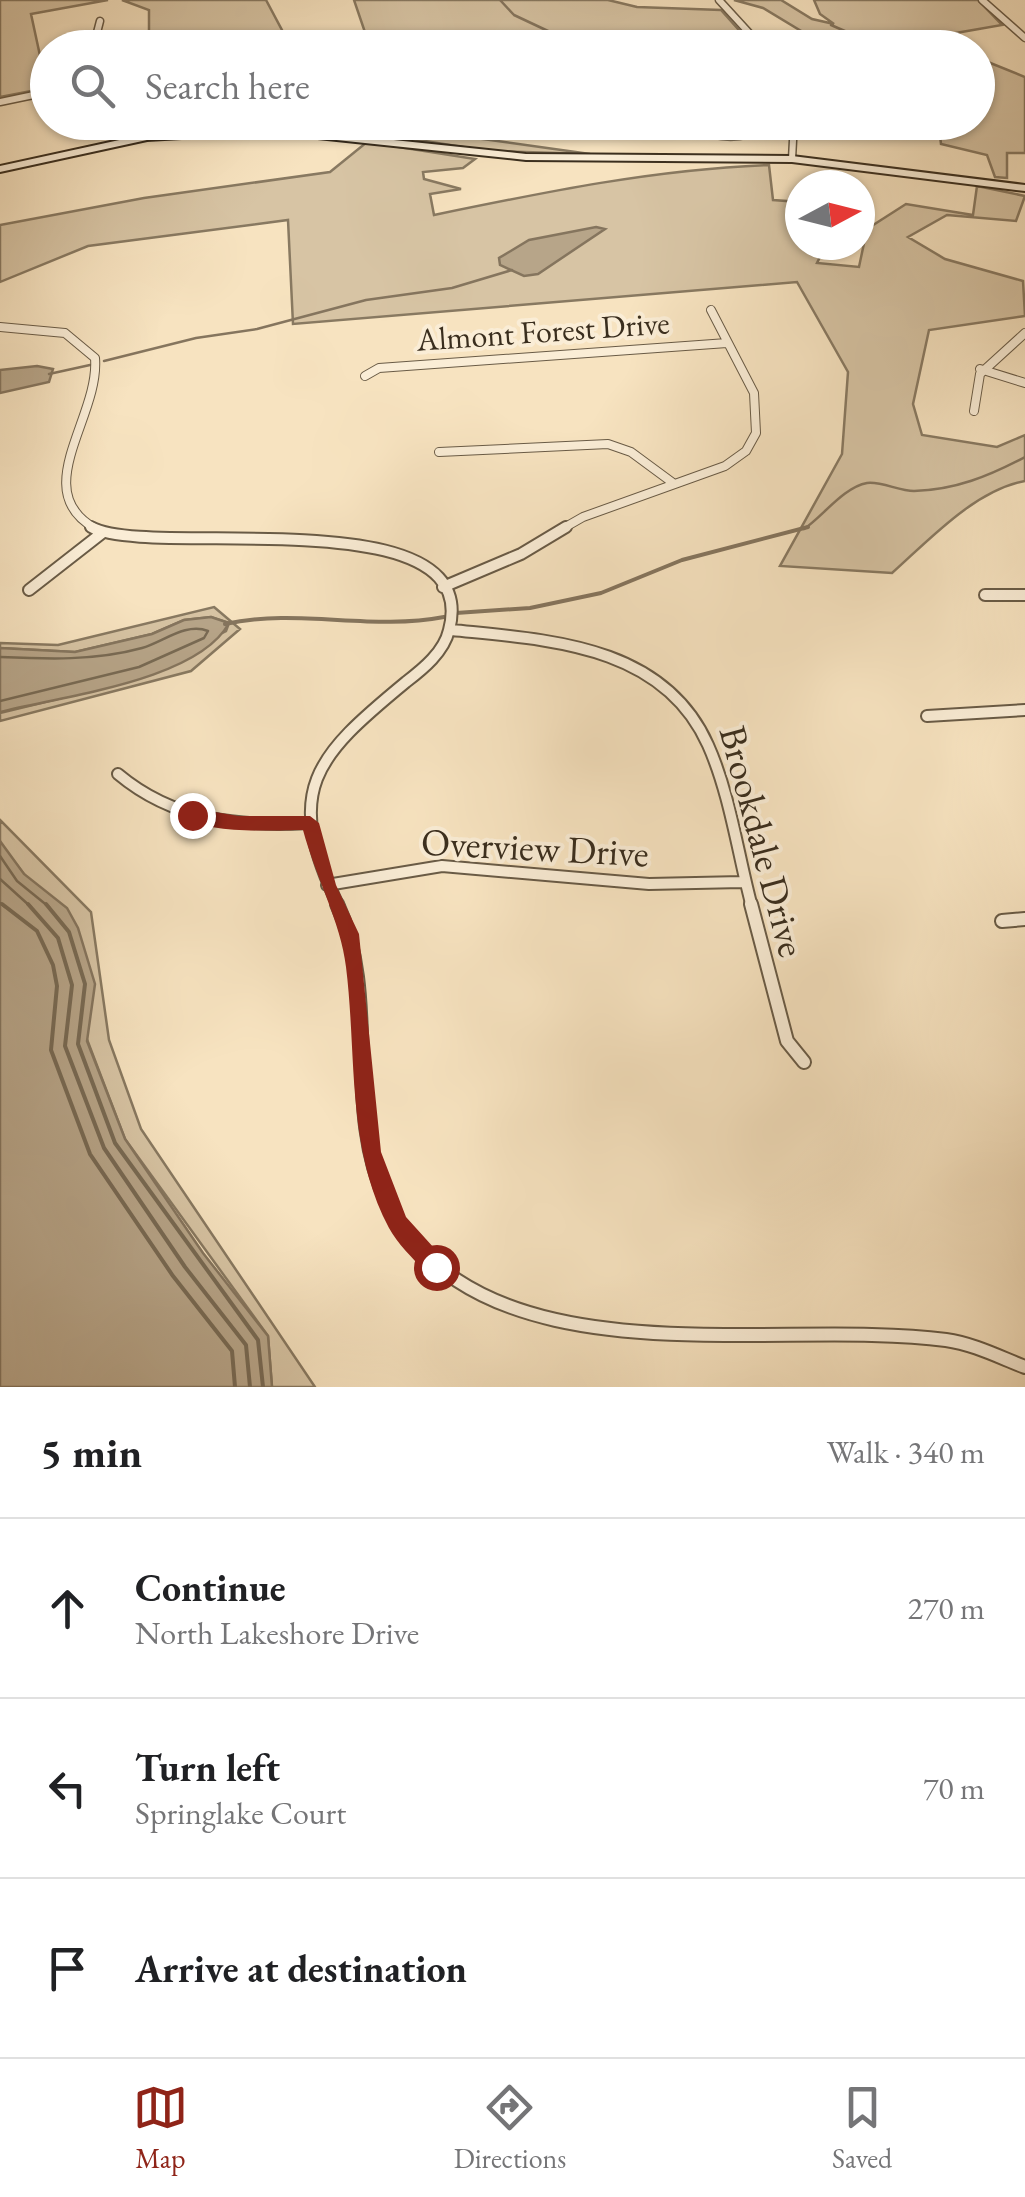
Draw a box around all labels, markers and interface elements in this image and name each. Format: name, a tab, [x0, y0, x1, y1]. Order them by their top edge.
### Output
search box	[30, 30, 995, 140]
icon: search	[65, 58, 120, 113]
text: Search here	[145, 61, 310, 110]
north arrow	[785, 170, 875, 260]
street label: Almont Forest Drive	[414, 301, 671, 361]
street label: Brookdale Drive	[709, 720, 817, 962]
route end	[170, 793, 216, 839]
street label: Overview Drive	[420, 817, 650, 877]
route start	[414, 1245, 460, 1291]
text: 5 min	[40, 1425, 142, 1480]
text: Walk · 340 m	[827, 1431, 985, 1473]
text: Continue	[135, 1563, 286, 1612]
icon: ahead	[40, 1581, 95, 1636]
text: 270 m	[908, 1587, 985, 1629]
text: North Lakeshore Drive	[135, 1612, 419, 1654]
text: Turn left	[135, 1743, 280, 1792]
icon: left	[40, 1761, 95, 1816]
text: 70 m	[923, 1767, 985, 1809]
text: Springlake Court	[135, 1792, 346, 1834]
icon: arrive	[40, 1941, 95, 1996]
text: Arrive at destination	[135, 1944, 467, 1993]
tab: Map	[133, 2080, 188, 2176]
tab: Directions	[454, 2080, 566, 2176]
tab: Saved	[832, 2080, 892, 2176]

